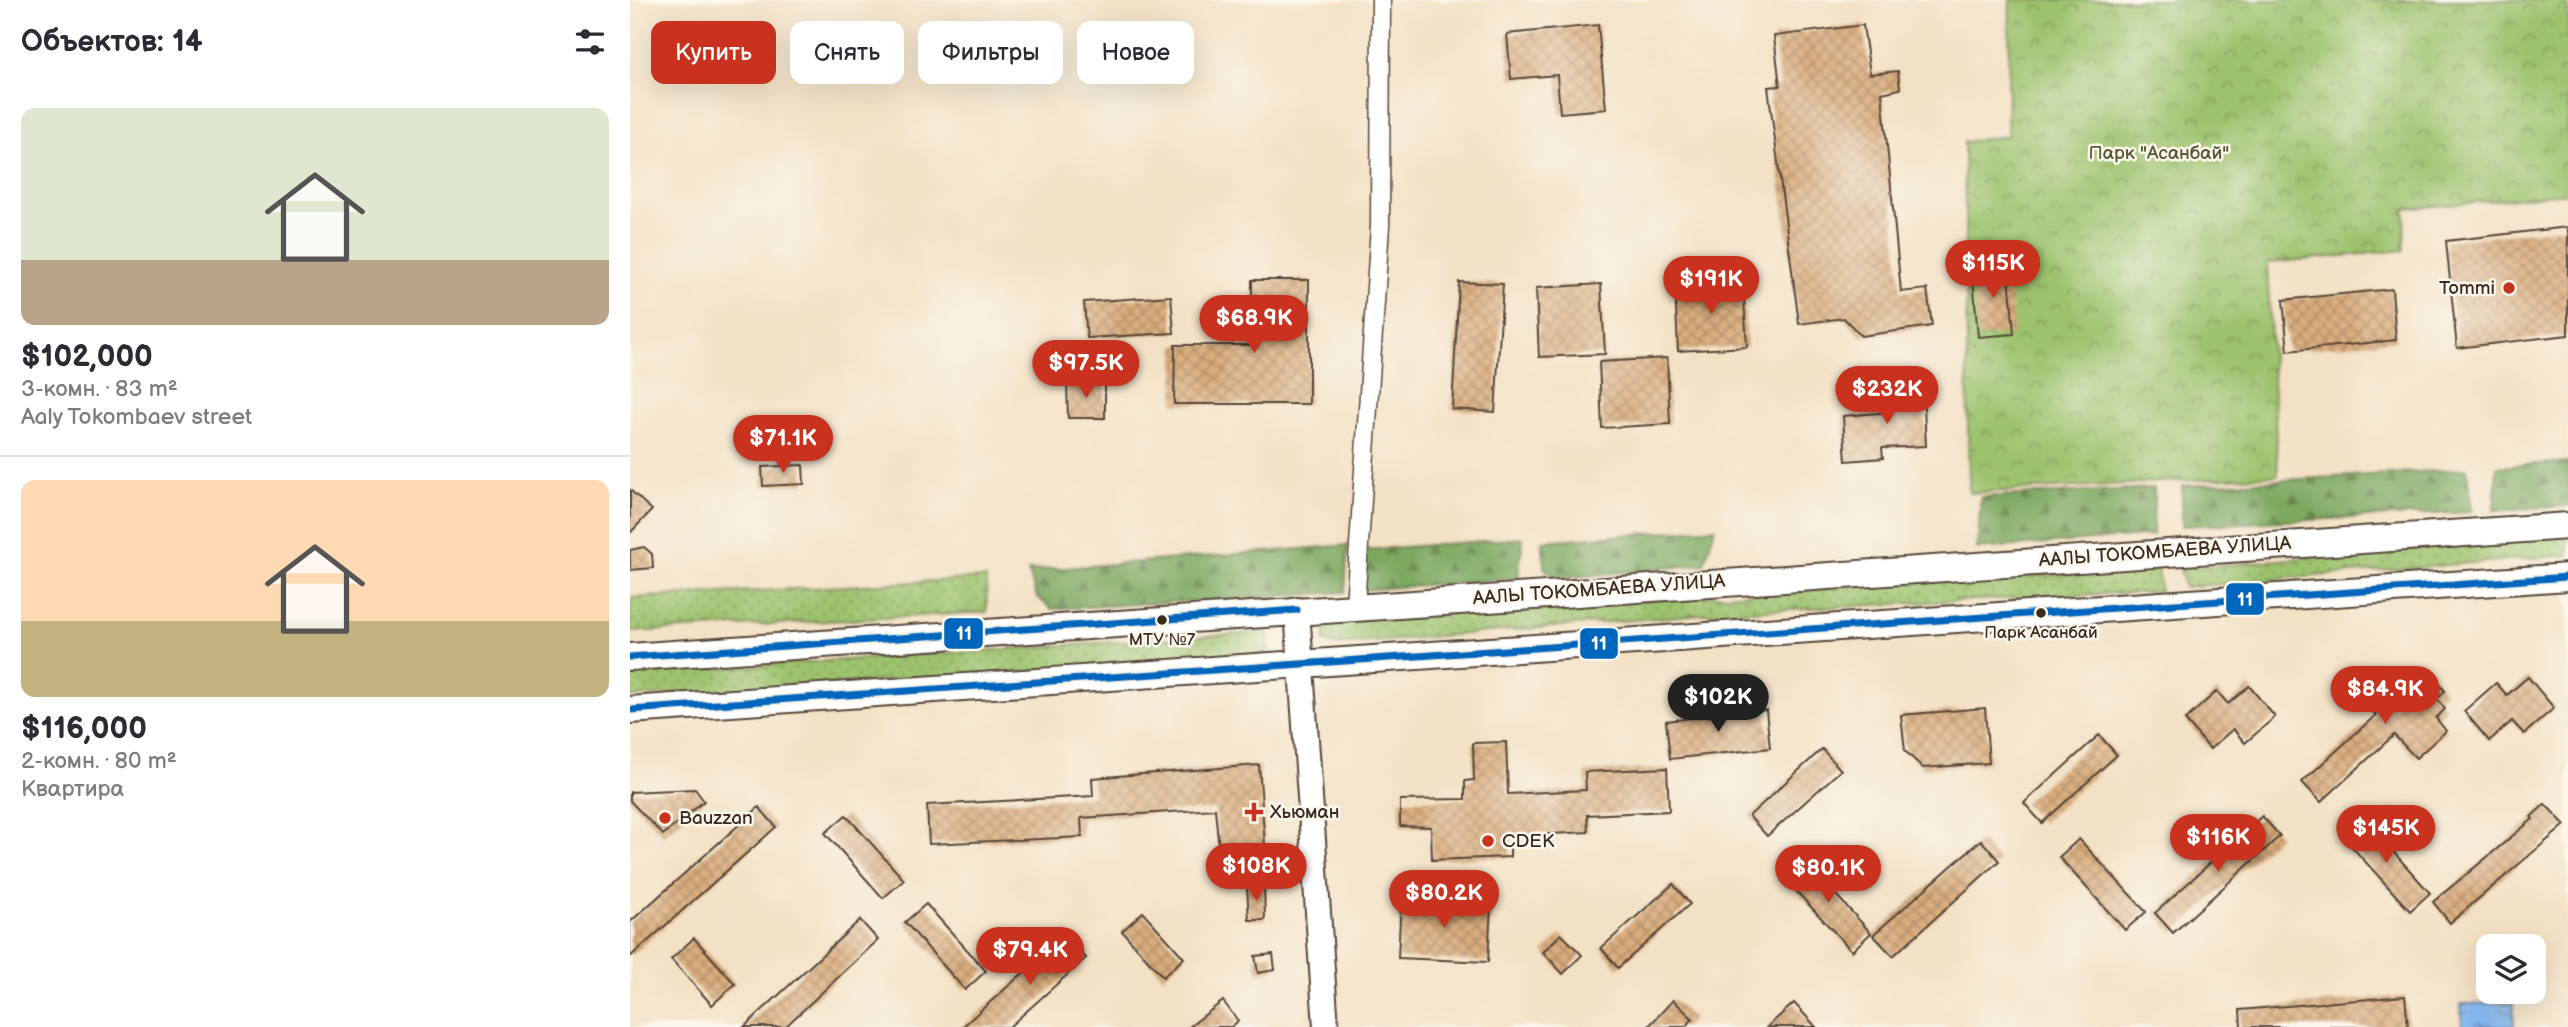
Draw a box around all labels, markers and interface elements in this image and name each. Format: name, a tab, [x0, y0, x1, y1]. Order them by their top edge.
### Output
chip: Купить	[651, 21, 776, 84]
chip: Снять	[790, 21, 904, 84]
chip: Фильтры	[918, 21, 1063, 84]
chip: Новое	[1077, 21, 1194, 84]
icon: filters	[571, 23, 609, 61]
text: Объектов: 14	[21, 24, 203, 60]
park label: Парк "Асанбай"	[2089, 142, 2229, 165]
icon: home	[252, 154, 378, 280]
pin: $115K	[1944, 240, 2042, 300]
text: $115K	[1961, 249, 2025, 277]
pin: $191K	[1662, 256, 1760, 316]
text: $191K	[1679, 265, 1743, 293]
place label: Tommi	[2439, 277, 2495, 300]
marker: Tommi	[2501, 280, 2517, 296]
pin: $68.9K	[1197, 296, 1311, 355]
text: $68.9K	[1215, 304, 1293, 332]
text: $102,000	[21, 339, 153, 375]
pin: $97.5K	[1029, 340, 1143, 400]
text: $97.5K	[1048, 349, 1124, 377]
pin: $232K	[1838, 366, 1936, 426]
text: 3-комн. · 83 m²	[21, 375, 178, 403]
text: $232K	[1851, 375, 1923, 403]
text: Aaly Tokombaev street	[21, 403, 252, 431]
pin: $71.1K	[726, 416, 840, 475]
text: $71.1K	[749, 424, 817, 452]
icon: home	[252, 526, 378, 652]
street label: ААЛЫ ТОКОМБАЕВА УЛИЦА	[2037, 532, 2292, 572]
street label: ААЛЫ ТОКОМБАЕВА УЛИЦА	[1471, 570, 1726, 610]
line badge: 11	[2225, 582, 2265, 616]
text: 11	[2237, 589, 2253, 612]
marker: Парк Асанбай	[2034, 606, 2048, 620]
marker: МТУ №7	[1155, 613, 1169, 627]
line badge: 11	[943, 617, 984, 650]
text: 11	[956, 623, 972, 646]
place label: Парк Асанбай	[1984, 623, 2098, 643]
line badge: 11	[1579, 627, 1619, 660]
place label: МТУ №7	[1129, 630, 1196, 650]
text: 11	[1591, 633, 1607, 656]
pin: $84.9K	[2328, 666, 2442, 726]
pin: $102K	[1669, 674, 1767, 734]
text: $84.9K	[2347, 675, 2423, 703]
text: $102K	[1684, 683, 1752, 711]
text: $116,000	[21, 711, 147, 747]
text: 2-комн. · 80 m²	[21, 747, 177, 775]
text: Квартира	[21, 775, 124, 803]
place label: Хьюман	[1270, 801, 1340, 824]
marker: Хьюман	[1244, 802, 1264, 822]
pin: $145K	[2337, 806, 2435, 865]
place label: Bauzzan	[679, 807, 753, 830]
marker: Bauzzan	[657, 810, 673, 826]
pin: $116K	[2169, 814, 2267, 874]
text: $145K	[2352, 814, 2420, 842]
text: $116K	[2186, 823, 2250, 851]
place label: CDEK	[1502, 830, 1555, 853]
marker: CDEK	[1480, 833, 1496, 849]
pin: $108K	[1207, 844, 1305, 903]
pin: $80.1K	[1771, 846, 1885, 905]
text: $108K	[1222, 852, 1290, 880]
text: $80.1K	[1791, 854, 1865, 882]
pin: $80.2K	[1387, 870, 1501, 930]
text: $80.2K	[1405, 879, 1483, 907]
pin: $79.4K	[973, 928, 1087, 987]
map controls	[2476, 934, 2546, 1004]
button: layers	[2476, 934, 2546, 1004]
text: $79.4K	[992, 936, 1068, 964]

